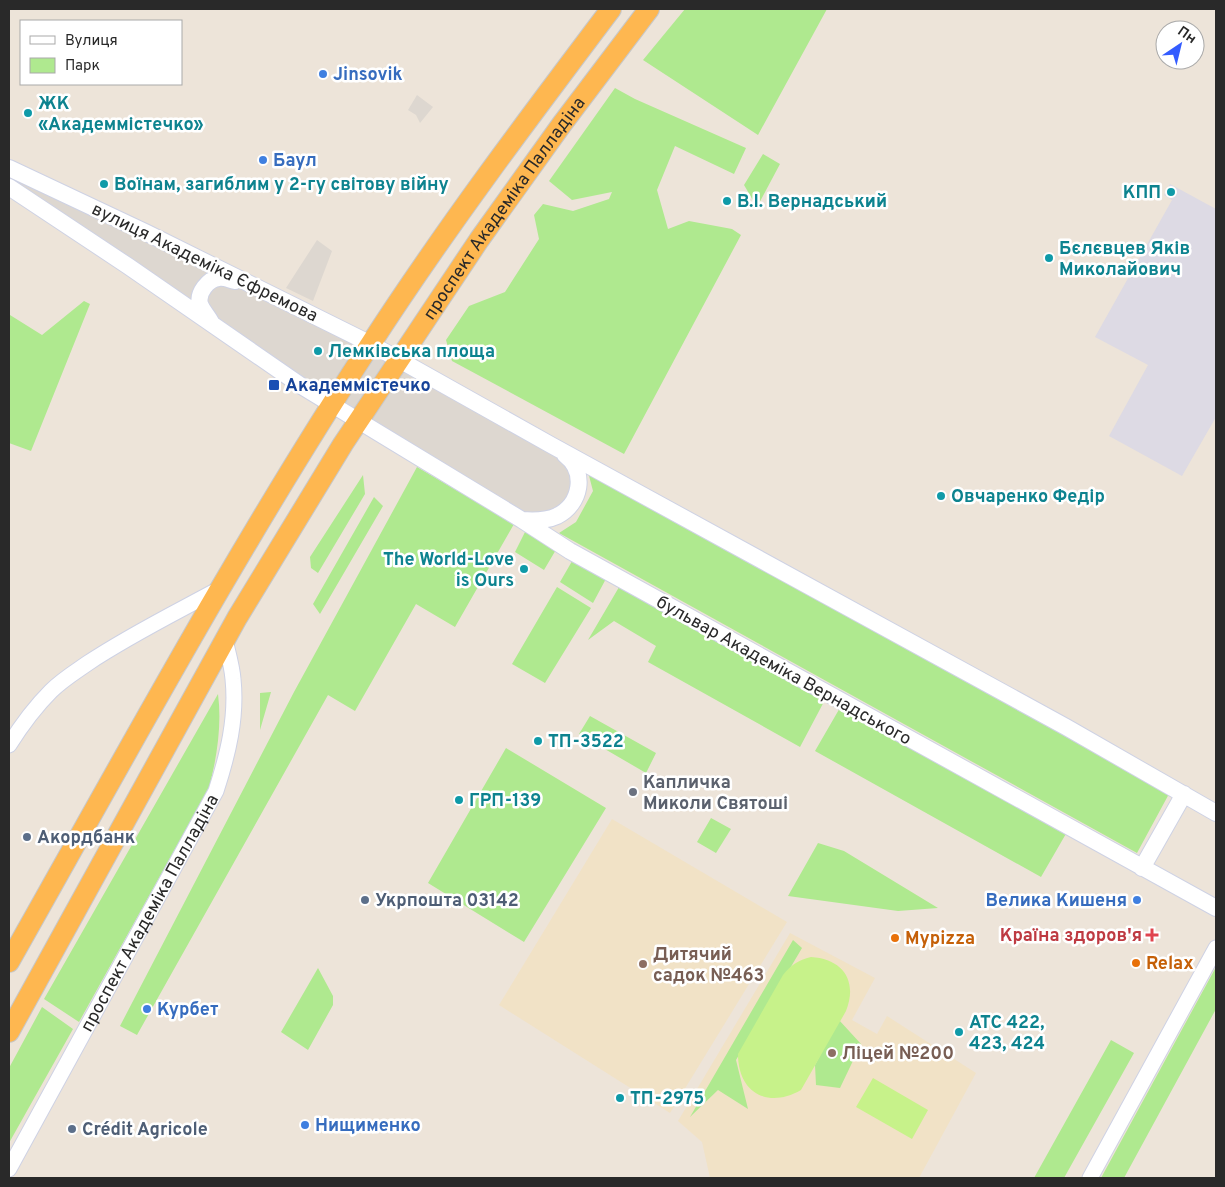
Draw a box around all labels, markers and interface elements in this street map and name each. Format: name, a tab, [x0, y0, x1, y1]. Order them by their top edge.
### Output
legend	[20, 20, 182, 85]
north arrow	[1155, 20, 1205, 70]
text: Пн	[1174, 23, 1199, 48]
text: Вулиця	[65, 32, 118, 51]
text: Парк	[65, 57, 100, 76]
place label: Jinsovik	[333, 64, 403, 87]
marker: Jinsovik	[317, 68, 329, 80]
place label: ЖК «Академмістечко»	[38, 93, 204, 137]
street label: проспект Академіка Палладіна	[419, 93, 591, 325]
marker: ЖК «Академмістечко»	[22, 107, 34, 119]
place label: Баул	[273, 150, 317, 173]
marker: Баул	[257, 154, 269, 166]
place label: Воїнам, загиблим у 2-гу світову війну	[114, 174, 449, 197]
marker: Воїнам, загиблим у 2-гу світову війну	[98, 178, 110, 190]
place label: КПП	[1123, 182, 1161, 205]
marker: КПП	[1165, 186, 1177, 198]
place label: В.І. Вернадський	[737, 191, 887, 214]
marker: В.І. Вернадський	[721, 195, 733, 207]
street label: вулиця Академіка Єфремова	[87, 198, 321, 328]
place label: Бєлєвцев Яків Миколайович	[1059, 238, 1190, 282]
marker: Бєлєвцев Яків Миколайович	[1043, 252, 1055, 264]
place label: Лемківська площа	[328, 341, 495, 364]
marker: Лемківська площа	[312, 345, 324, 357]
place label: Академмістечко	[285, 375, 431, 398]
marker: Академмістечко	[267, 378, 281, 392]
place label: Овчаренко Федір	[951, 486, 1105, 509]
marker: Овчаренко Федір	[935, 490, 947, 502]
place label: The World-Love is Ours	[383, 549, 514, 593]
marker: The World-Love is Ours	[518, 563, 530, 575]
street label: бульвар Академіка Вернадського	[652, 591, 915, 751]
place label: ТП-3522	[548, 731, 624, 754]
marker: ТП-3522	[532, 735, 544, 747]
place label: Капличка Миколи Святоші	[643, 772, 788, 816]
marker: Капличка Миколи Святоші	[627, 786, 639, 798]
place label: ГРП-139	[469, 790, 541, 813]
street label: проспект Академіка Палладіна	[76, 791, 225, 1036]
marker: ГРП-139	[453, 794, 465, 806]
place label: Акордбанк	[37, 827, 136, 850]
marker: Акордбанк	[21, 831, 33, 843]
place label: Укрпошта 03142	[375, 890, 519, 913]
place label: Велика Кишеня	[986, 890, 1127, 913]
marker: Укрпошта 03142	[359, 894, 371, 906]
marker: Велика Кишеня	[1131, 894, 1143, 906]
place label: Країна здоров'я	[1000, 925, 1142, 948]
place label: Mypizza	[905, 928, 975, 951]
marker: Країна здоров'я	[1146, 929, 1158, 941]
marker: Mypizza	[889, 932, 901, 944]
place label: Дитячий садок №463	[653, 944, 764, 988]
place label: Relax	[1146, 953, 1194, 976]
marker: Relax	[1130, 957, 1142, 969]
marker: Дитячий садок №463	[637, 958, 649, 970]
place label: Курбет	[157, 999, 219, 1022]
marker: Курбет	[141, 1003, 153, 1015]
place label: АТС 422, 423, 424	[969, 1012, 1045, 1056]
marker: АТС 422, 423, 424	[953, 1026, 965, 1038]
place label: Ліцей №200	[842, 1043, 954, 1066]
marker: Ліцей №200	[826, 1047, 838, 1059]
place label: ТП-2975	[630, 1088, 704, 1111]
marker: ТП-2975	[614, 1092, 626, 1104]
place label: Нищименко	[315, 1115, 421, 1138]
place label: Crédit Agricole	[82, 1119, 208, 1142]
marker: Нищименко	[299, 1119, 311, 1131]
marker: Crédit Agricole	[66, 1123, 78, 1135]

